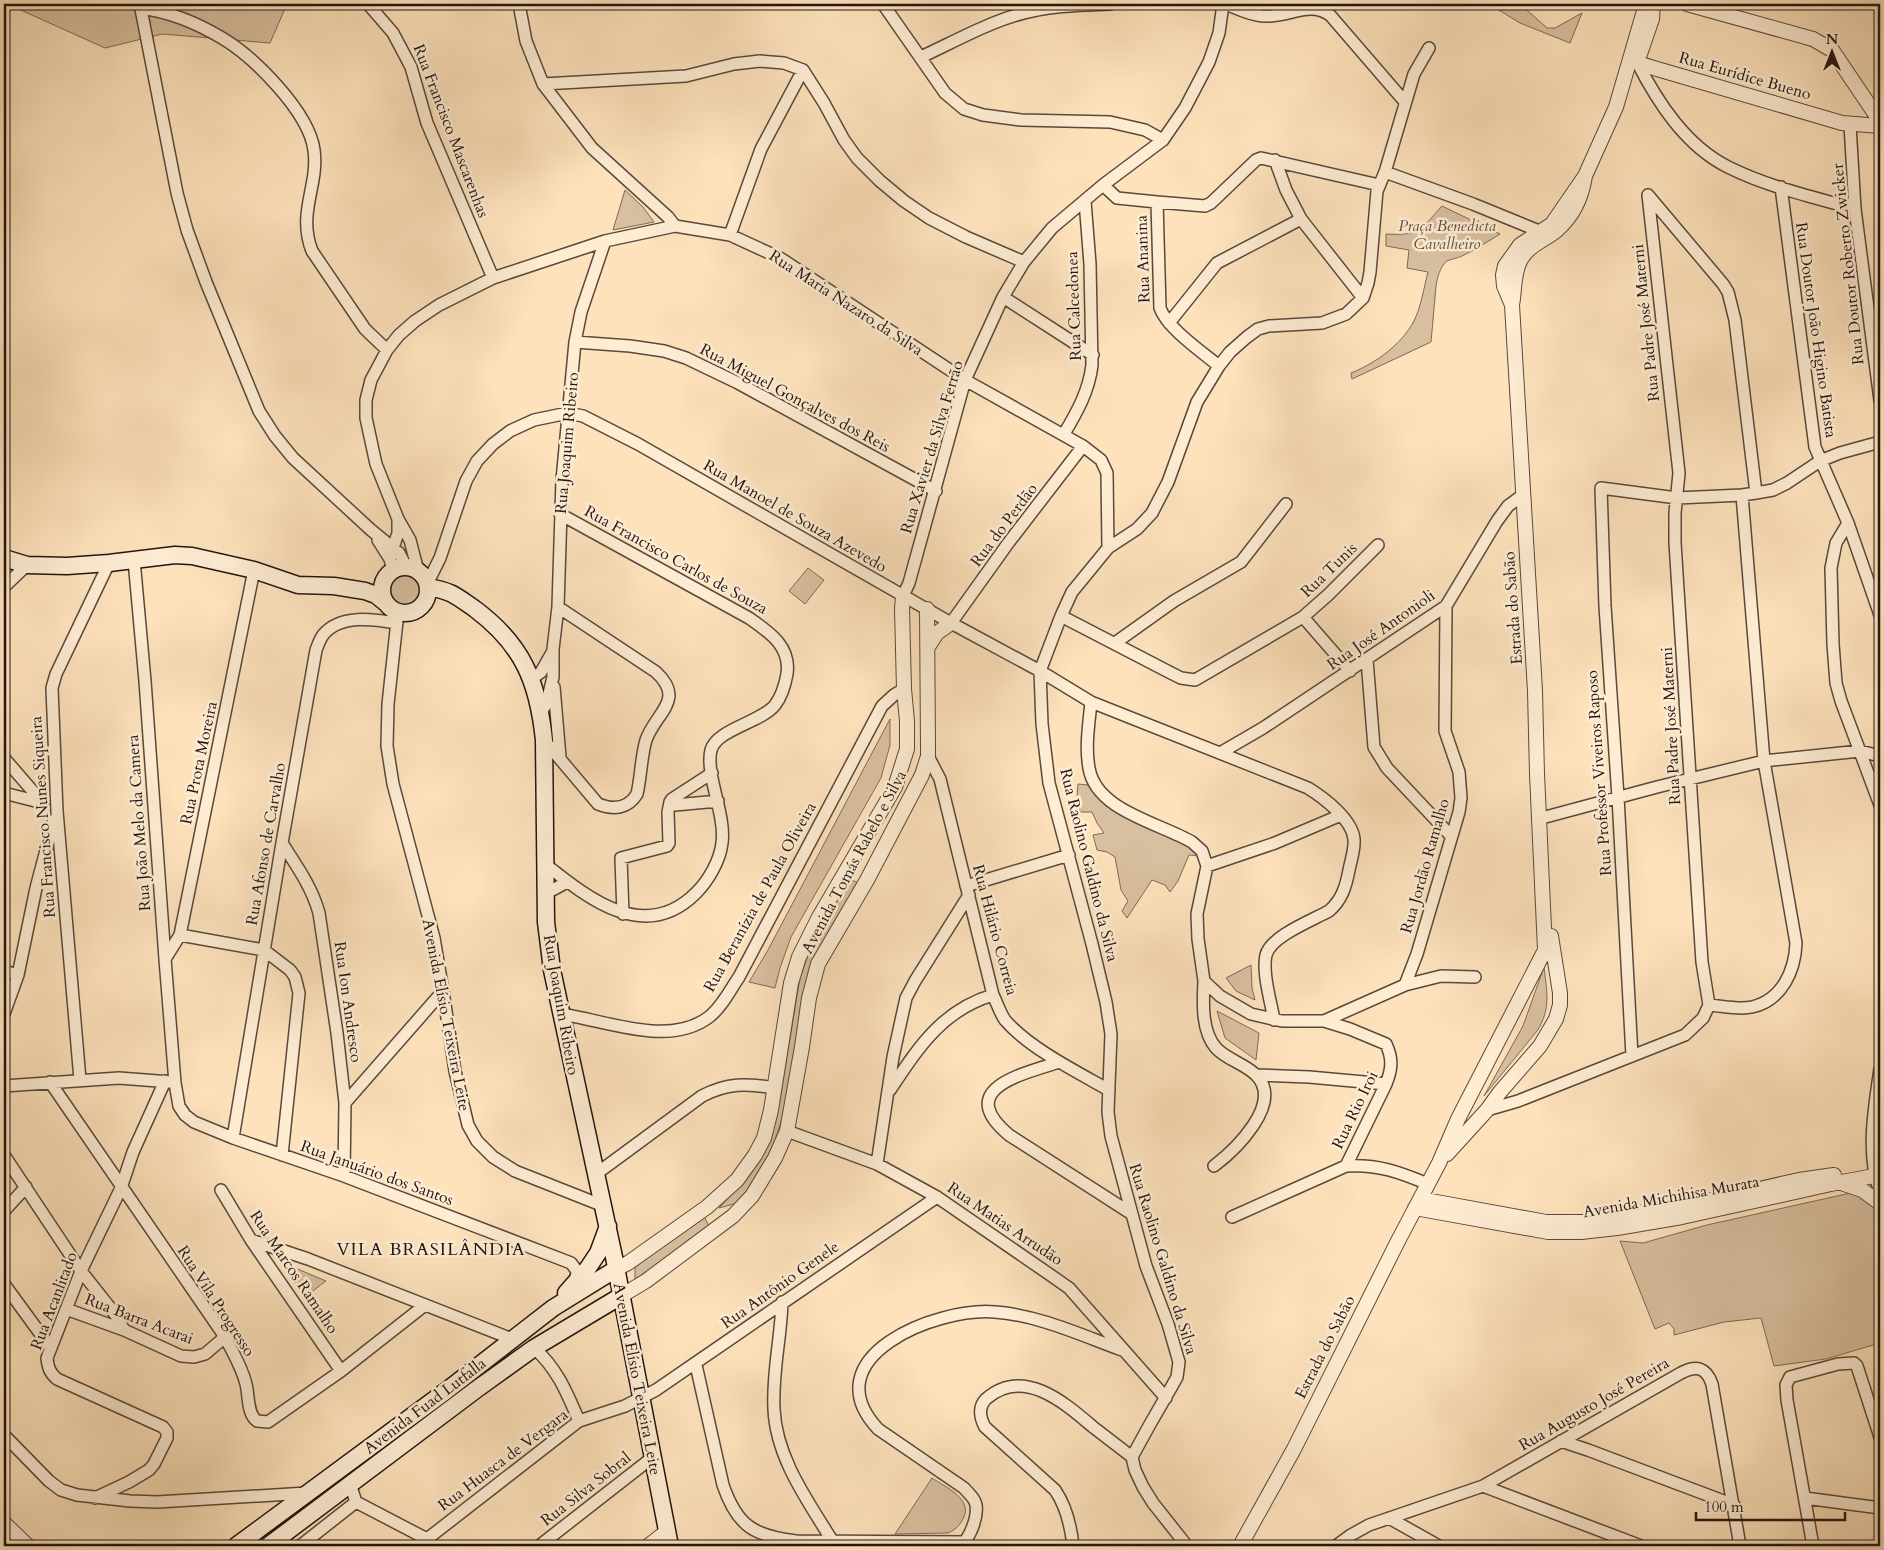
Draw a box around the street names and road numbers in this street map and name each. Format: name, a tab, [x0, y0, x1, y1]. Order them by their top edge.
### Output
street label: Rua Francisco Mascarenhas	[408, 41, 494, 221]
street label: Rua Eurídice Bueno	[1676, 47, 1814, 105]
street label: Rua Doutor Roberto Zwicker	[1826, 162, 1870, 366]
street label: Rua Ananina	[1130, 215, 1156, 303]
street label: Rua Doutor João Higino Batista	[1790, 221, 1842, 439]
street label: Rua Padre José Materni	[1627, 243, 1665, 403]
street label: Rua Maria Nazaro da Silva	[765, 245, 927, 361]
street label: Rua Calcedonea	[1061, 251, 1087, 361]
street label: Rua Miguel Gonçalves dos Reis	[696, 338, 894, 458]
street label: Rua Xavier da Silva Ferrão	[895, 357, 969, 536]
street label: Rua Joaquim Ribeiro	[550, 371, 584, 515]
street label: Rua Manoel de Souza Azevedo	[699, 454, 891, 578]
street label: Rua do Perdão	[965, 478, 1043, 571]
street label: Rua Francisco Carlos de Souza	[580, 500, 772, 620]
street label: Rua Tunis	[1296, 538, 1362, 602]
street label: Estrada do Sabão	[1498, 550, 1528, 665]
street label: Rua José Antonioli	[1323, 584, 1440, 675]
street label: Rua Padre José Materni	[1656, 646, 1686, 806]
street label: Rua Professor Viveiros Raposo	[1581, 669, 1617, 877]
street label: Rua Prota Moreira	[175, 699, 223, 827]
street label: Rua Francisco Nunes Siqueira	[25, 715, 61, 919]
street label: Rua João Melo da Camera	[122, 734, 156, 912]
street label: Rua Afonso de Carvalho	[241, 761, 291, 927]
street label: Avenida Tomás Rabelo e Silva	[796, 766, 912, 957]
street label: Rua Raolino Galdino da Silva	[1054, 766, 1124, 964]
street label: Rua Jordão Ramalho	[1395, 796, 1455, 936]
street label: Rua Beranízia de Paula Oliveira	[699, 798, 822, 996]
street label: Rua Hilário Correia	[967, 862, 1023, 998]
street label: Avenida Elísio Teixeira Leite	[417, 917, 475, 1113]
street label: Rua Joaquim Ribeiro	[538, 933, 584, 1077]
street label: Rua Ion Andresco	[329, 940, 367, 1064]
street label: Rua Rio Iroi	[1327, 1067, 1384, 1153]
street label: Rua Januário dos Santos	[297, 1135, 457, 1211]
street label: Rua Raolino Galdino da Silva	[1123, 1161, 1203, 1357]
street label: Avenida Michihisa Murata	[1581, 1171, 1761, 1223]
street label: Rua Matias Arrudão	[943, 1177, 1067, 1271]
street label: Rua Marcos Ramalho	[244, 1206, 344, 1338]
street label: Rua Antônio Genele	[717, 1236, 843, 1334]
street label: Rua Vila Progresso	[172, 1241, 260, 1361]
street label: Rua Acanlitado	[25, 1248, 83, 1353]
street label: Avenida Elísio Teixeira Leite	[608, 1281, 666, 1477]
street label: Rua Barra Acarai	[82, 1288, 197, 1350]
street label: Estrada do Sabão	[1289, 1291, 1361, 1402]
street label: Rua Augusto José Pereira	[1515, 1352, 1673, 1456]
street label: Avenida Fuad Lutfalla	[359, 1353, 491, 1459]
street label: Rua Huasca de Vergara	[433, 1404, 573, 1516]
street label: Rua Silva Sobral	[536, 1447, 636, 1531]

